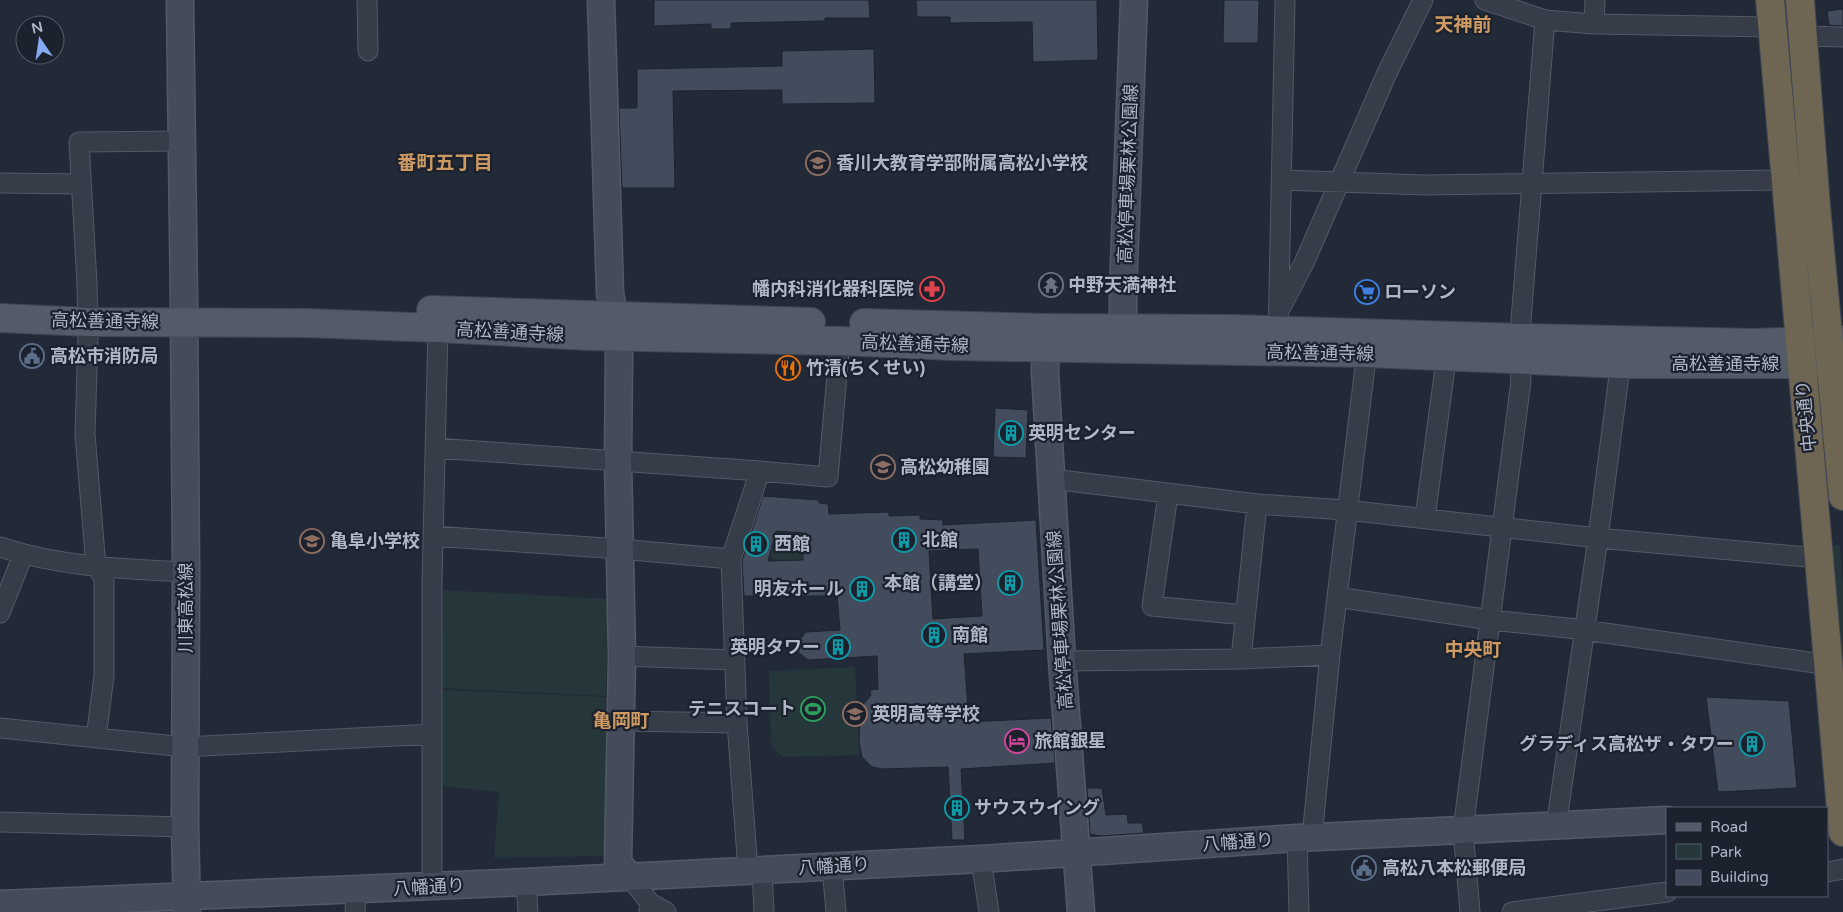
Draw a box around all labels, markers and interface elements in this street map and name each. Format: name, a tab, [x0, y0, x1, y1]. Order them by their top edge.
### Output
district label: 天神前	[1434, 14, 1492, 36]
north arrow	[15, 15, 65, 65]
text: N	[30, 18, 45, 37]
street label: 高松停車場栗林公園線	[1114, 84, 1142, 264]
school or university icon: 香川大教育学部附属高松小学校	[805, 150, 831, 176]
district label: 番町五丁目	[397, 152, 493, 174]
place label: 香川大教育学部附属高松小学校	[836, 152, 1088, 174]
temple icon: 中野天満神社	[1038, 272, 1064, 298]
place label: 中野天満神社	[1068, 274, 1176, 296]
pharmacy icon: 幡内科消化器科医院	[919, 276, 945, 302]
place label: 幡内科消化器科医院	[752, 278, 914, 300]
supermarket icon: ローソン	[1354, 279, 1380, 305]
place label: ローソン	[1384, 281, 1456, 303]
street label: 高松善通寺線	[51, 309, 159, 333]
street label: 高松善通寺線	[455, 318, 565, 346]
street label: 高松善通寺線	[861, 331, 969, 357]
street label: 高松善通寺線	[1266, 341, 1374, 365]
public building icon: 高松市消防局	[19, 343, 45, 369]
place label: 高松市消防局	[50, 345, 158, 367]
street label: 高松善通寺線	[1671, 353, 1779, 375]
restaurant icon: 竹清(ちくせい)	[775, 355, 801, 381]
place label: 竹清(ちくせい)	[806, 357, 926, 379]
street label: 中央通り	[1791, 379, 1821, 453]
building icon: 英明センター	[998, 420, 1024, 446]
place label: 英明センター	[1028, 422, 1136, 444]
school or university icon: 高松幼稚園	[870, 454, 896, 480]
place label: 高松幼稚園	[900, 456, 990, 478]
building icon: 北館	[891, 527, 917, 553]
school or university icon: 亀阜小学校	[299, 528, 325, 554]
place label: 北館	[922, 529, 958, 551]
street label: 高松停車場栗林公園線	[1043, 529, 1077, 711]
place label: 亀阜小学校	[330, 530, 420, 552]
building icon: 西館	[743, 531, 769, 557]
place label: 西館	[774, 533, 810, 555]
street label: 川東高松線	[175, 563, 197, 653]
building icon: 本館（講堂）	[997, 570, 1023, 596]
place label: 本館（講堂）	[884, 572, 992, 594]
building icon: 明友ホール	[849, 576, 875, 602]
place label: 明友ホール	[754, 578, 844, 600]
building icon: 南館	[921, 622, 947, 648]
place label: 南館	[952, 624, 988, 646]
building icon: 英明タワー	[825, 634, 851, 660]
place label: 英明タワー	[730, 636, 820, 658]
district label: 中央町	[1444, 639, 1502, 661]
sports icon: テニスコート	[800, 696, 826, 722]
place label: テニスコート	[688, 698, 796, 720]
school or university icon: 英明高等学校	[842, 701, 868, 727]
place label: 英明高等学校	[872, 703, 980, 725]
district label: 亀岡町	[592, 710, 650, 732]
hotel icon: 旅館銀星	[1004, 728, 1030, 754]
place label: 旅館銀星	[1034, 730, 1106, 752]
building icon: グラディス高松ザ・タワー	[1739, 731, 1765, 757]
place label: グラディス高松ザ・タワー	[1519, 733, 1734, 755]
building icon: サウスウイング	[944, 795, 970, 821]
place label: サウスウイング	[974, 797, 1100, 819]
legend	[1666, 807, 1828, 897]
text: Road	[1710, 818, 1748, 836]
street label: 八幡通り	[1201, 829, 1275, 855]
text: Park	[1710, 843, 1742, 861]
street label: 八幡通り	[797, 853, 871, 879]
public building icon: 高松八本松郵便局	[1351, 855, 1377, 881]
place label: 高松八本松郵便局	[1382, 857, 1526, 879]
text: Building	[1710, 868, 1769, 886]
street label: 八幡通り	[392, 874, 466, 900]

